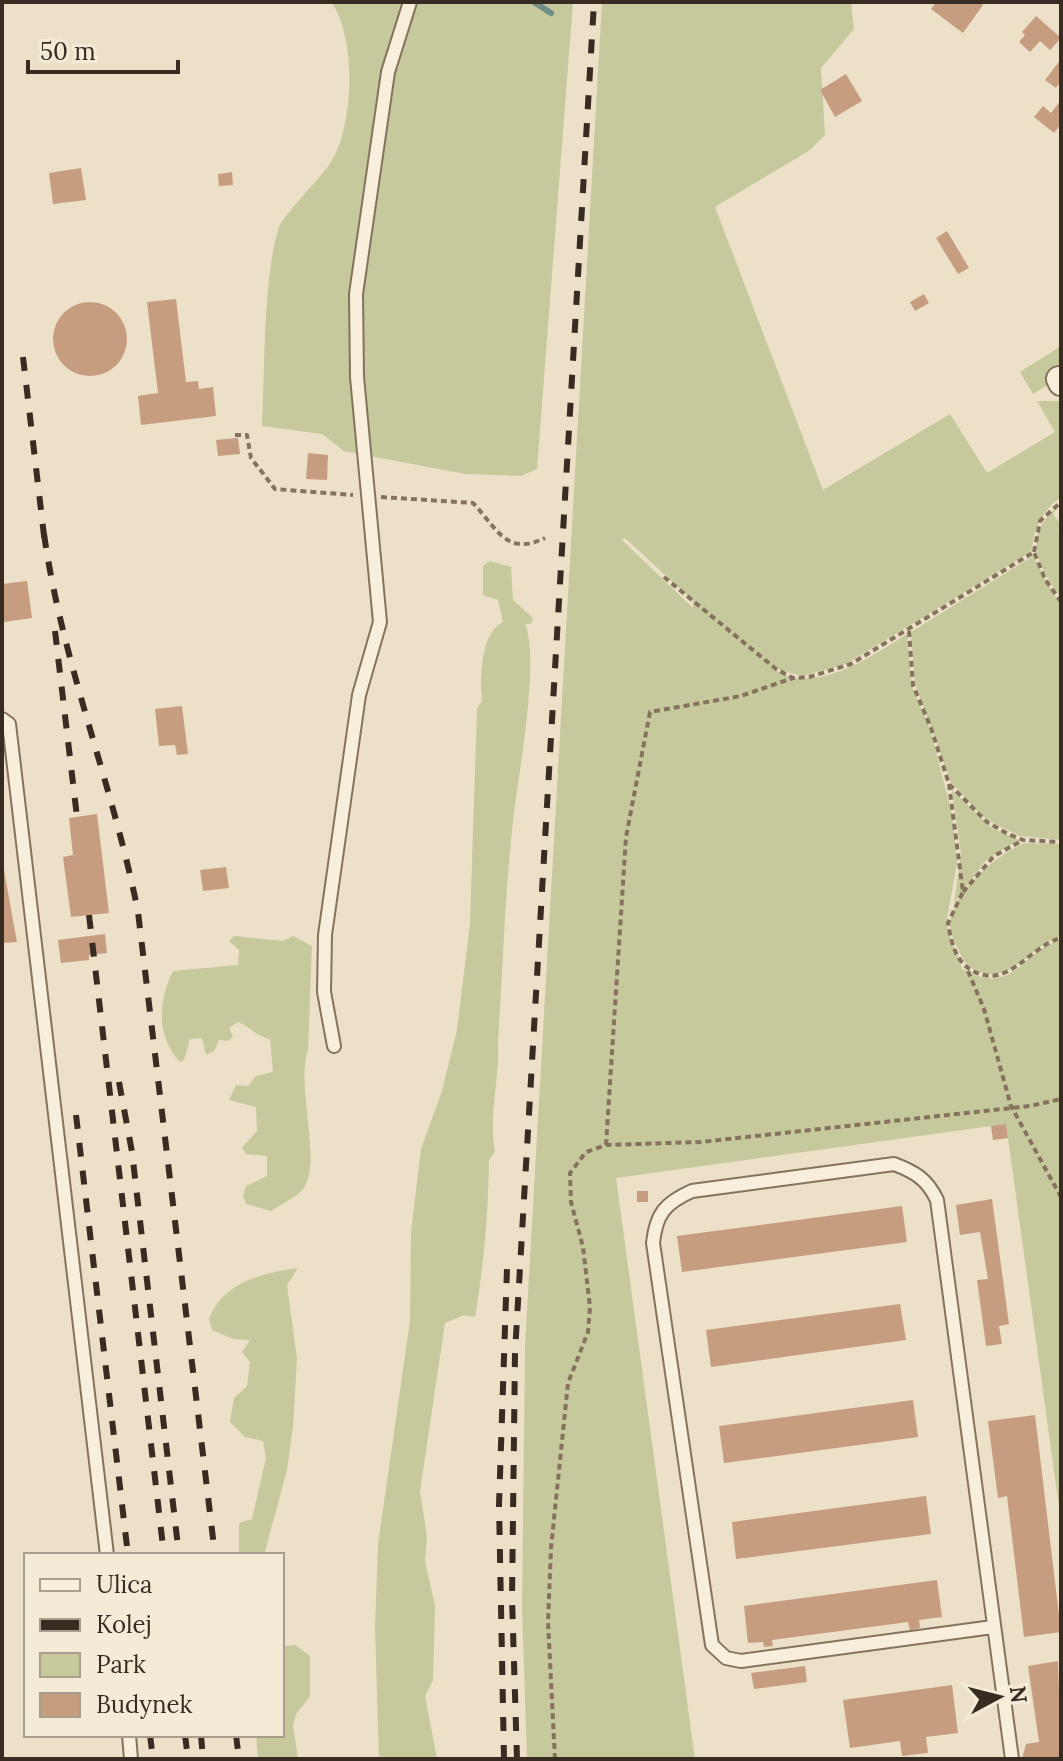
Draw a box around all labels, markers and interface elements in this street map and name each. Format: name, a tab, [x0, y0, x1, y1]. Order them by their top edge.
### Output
scale bar	[28, 24, 178, 74]
text: 50 m	[40, 36, 96, 67]
legend	[24, 1553, 284, 1737]
text: Ulica	[96, 1569, 152, 1600]
text: Kolej	[96, 1609, 152, 1640]
text: Park	[96, 1649, 146, 1680]
north arrow	[959, 1657, 1039, 1737]
text: N	[1004, 1684, 1034, 1705]
text: Budynek	[96, 1689, 193, 1720]

